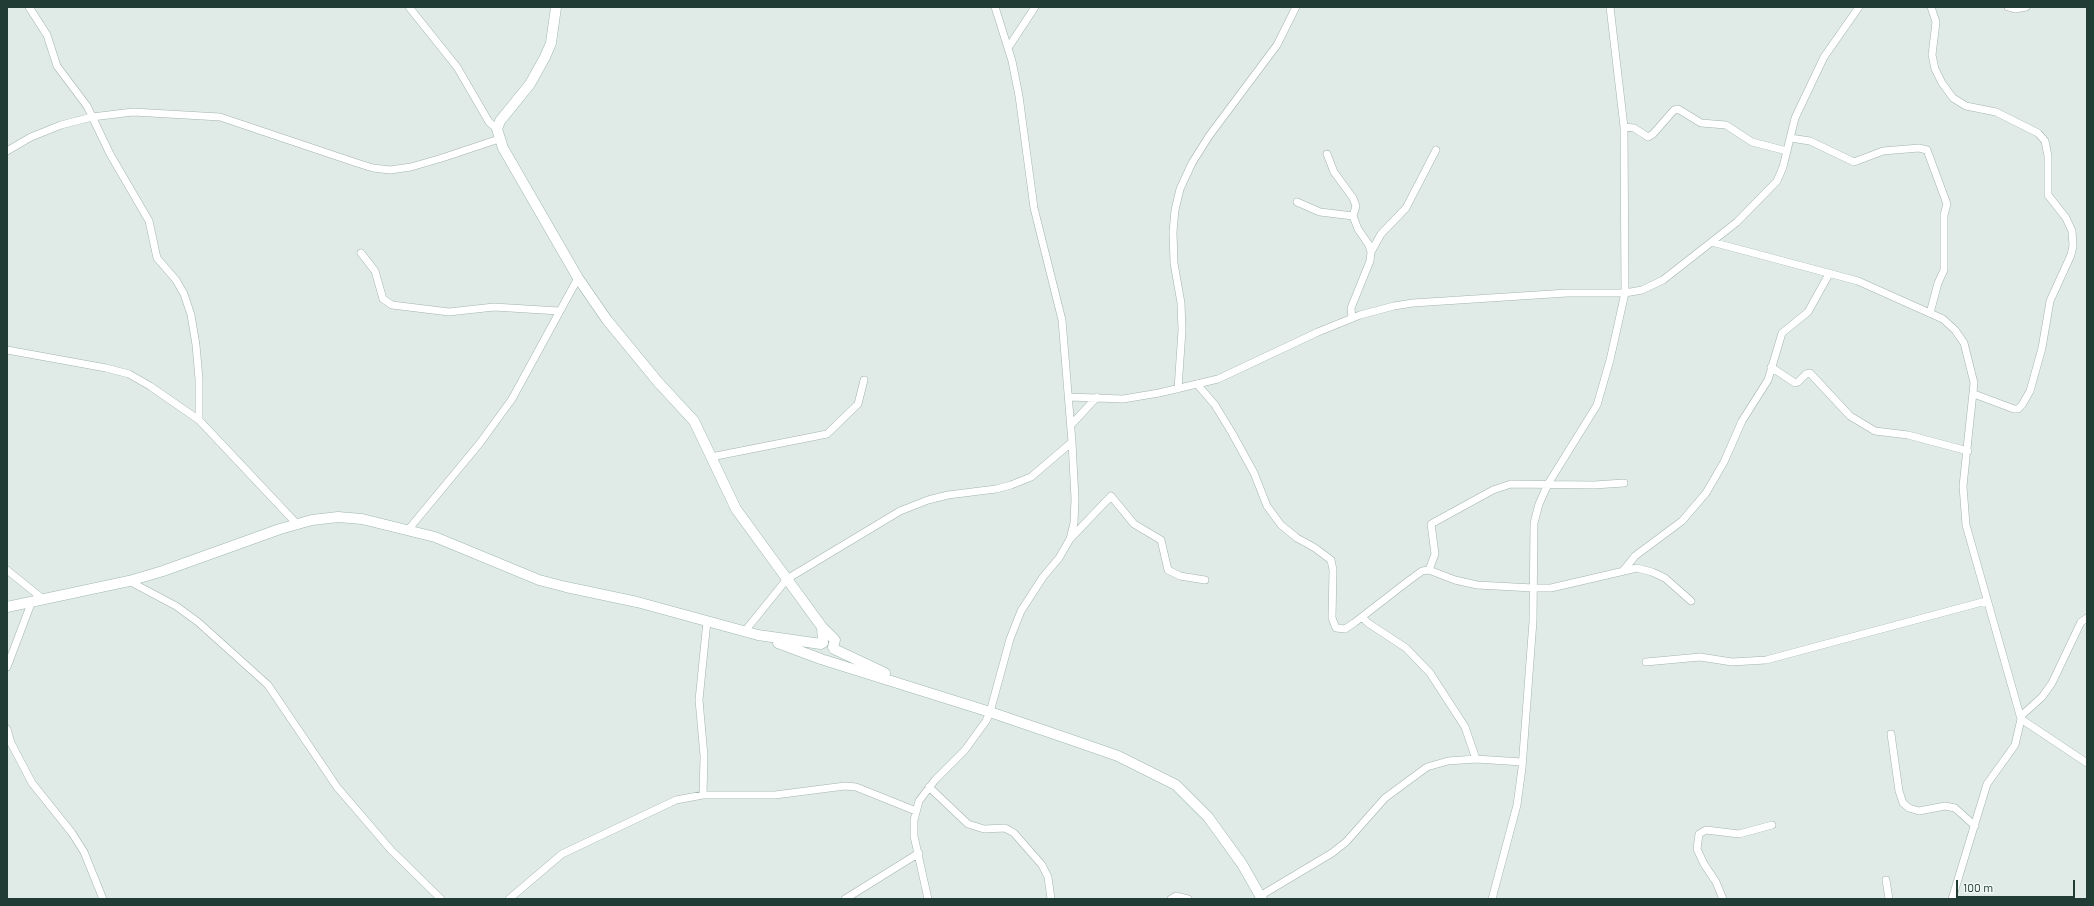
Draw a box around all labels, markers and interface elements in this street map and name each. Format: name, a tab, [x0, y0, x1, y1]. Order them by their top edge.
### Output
scale bar	[1958, 872, 2077, 898]
text: 100 m	[1963, 880, 1993, 894]

